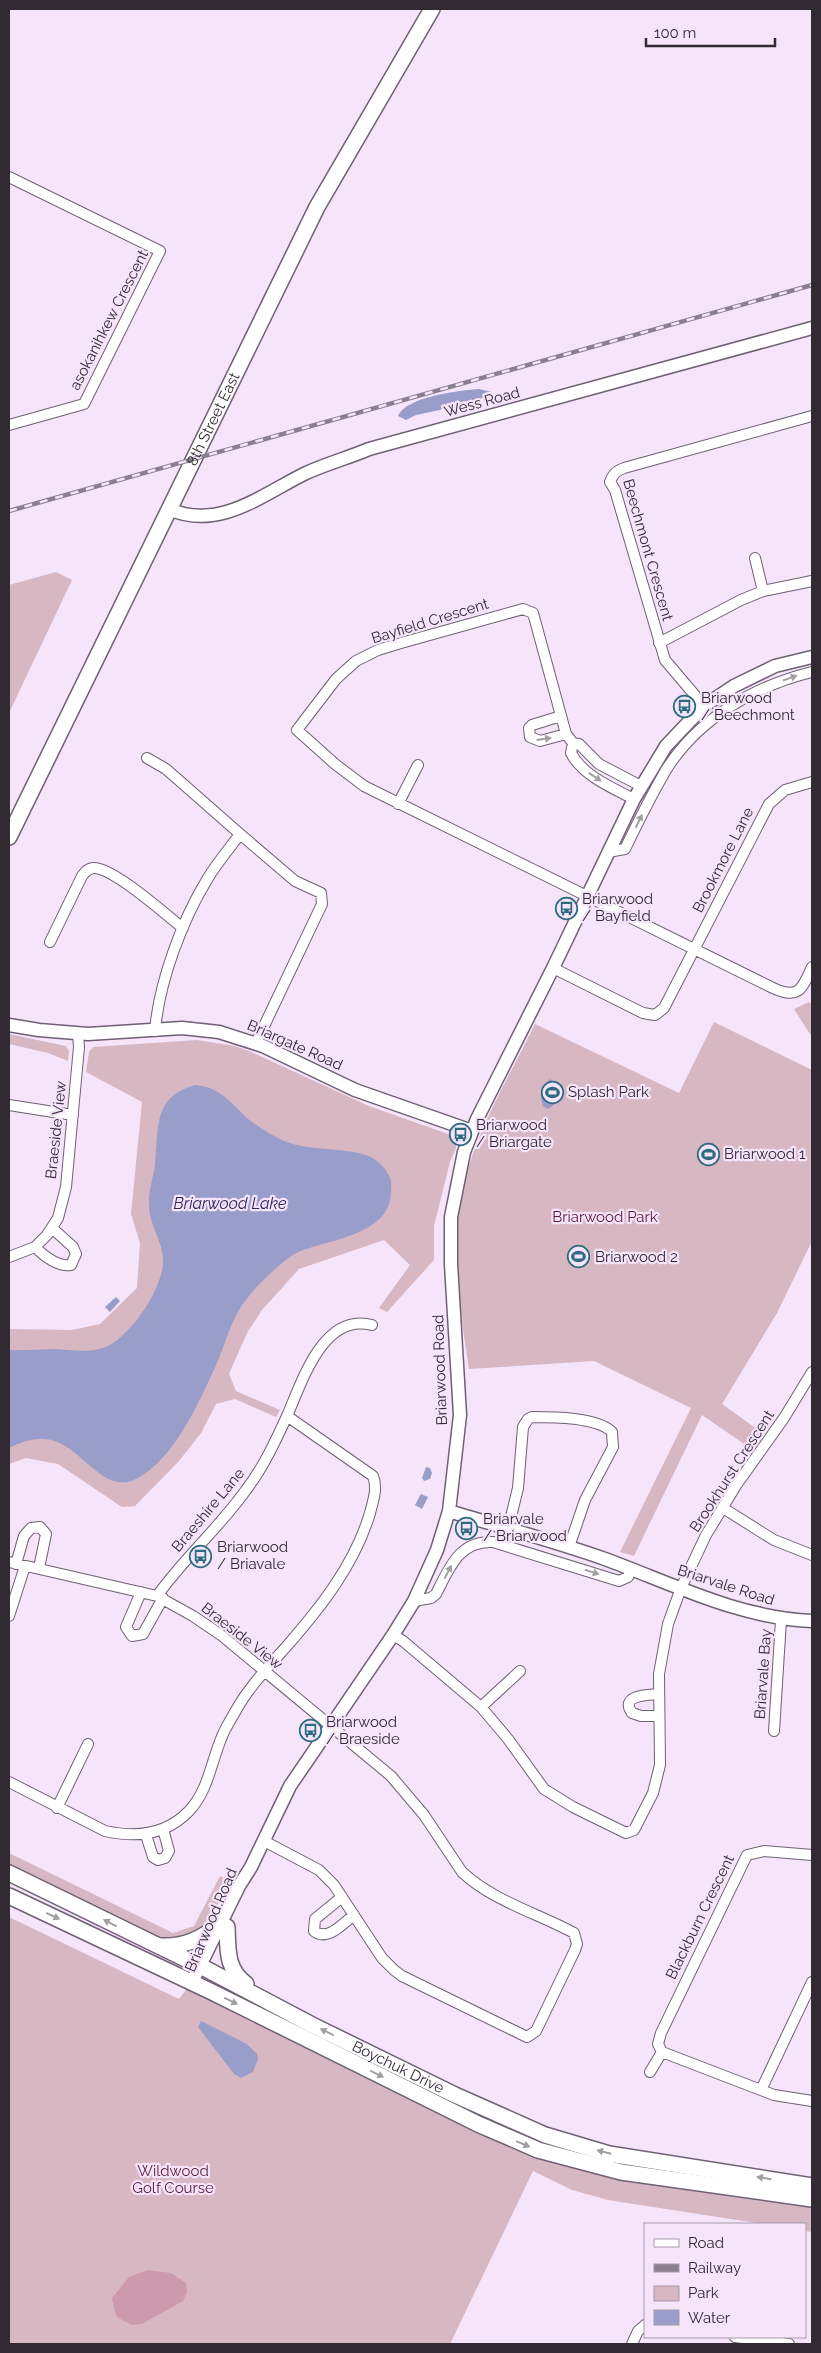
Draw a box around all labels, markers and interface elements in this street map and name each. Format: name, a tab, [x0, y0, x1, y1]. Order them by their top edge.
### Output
scale bar	[646, 15, 775, 47]
text: 100 m	[654, 24, 696, 42]
street label: asokanihkew Crescent	[66, 247, 152, 393]
street label: 8th Street East	[183, 370, 244, 469]
street label: Wess Road	[442, 383, 522, 421]
street label: Beechmont Crescent	[619, 477, 677, 623]
street label: Bayfield Crescent	[369, 595, 491, 647]
one-way arrow	[783, 674, 798, 681]
place label: Briarwood / Beechmont	[701, 689, 795, 724]
bus stop icon: Briarwood / Beechmont	[673, 695, 697, 719]
one-way arrow	[536, 735, 552, 743]
one-way arrow	[588, 772, 602, 781]
street label: Brookmore Lane	[689, 804, 757, 916]
one-way arrow	[635, 813, 643, 828]
place label: Briarwood / Bayfield	[582, 890, 653, 925]
bus stop icon: Briarwood / Bayfield	[554, 896, 578, 920]
street label: Briargate Road	[244, 1016, 346, 1074]
street label: Braeside View	[42, 1080, 70, 1180]
sports icon: Splash Park	[540, 1080, 564, 1104]
place label: Splash Park	[568, 1083, 649, 1101]
place label: Briarwood / Briargate	[476, 1116, 552, 1151]
bus stop icon: Briarwood / Briargate	[448, 1122, 472, 1146]
sports icon: Briarwood 1	[696, 1142, 720, 1166]
place label: Briarwood 1	[724, 1145, 806, 1163]
water label: Briarwood Lake	[173, 1194, 287, 1213]
park label: Briarwood Park	[552, 1208, 658, 1226]
sports icon: Briarwood 2	[567, 1245, 591, 1269]
place label: Briarwood 2	[595, 1248, 678, 1266]
street label: Briarwood Road	[429, 1314, 451, 1426]
street label: Brookhurst Crescent	[686, 1407, 778, 1535]
street label: Braeshire Lane	[168, 1464, 248, 1555]
place label: Briarvale / Briarwood	[483, 1510, 567, 1545]
bus stop icon: Briarvale / Briarwood	[455, 1516, 479, 1540]
place label: Briarwood / Briavale	[217, 1538, 288, 1573]
bus stop icon: Briarwood / Briavale	[189, 1544, 213, 1568]
street label: Briarvale Road	[675, 1561, 777, 1609]
one-way arrow	[444, 1565, 452, 1579]
one-way arrow	[585, 1569, 600, 1577]
street label: Braeside View	[198, 1599, 286, 1673]
street label: Briarvale Bay	[751, 1628, 775, 1720]
place label: Briarwood / Braeside	[326, 1713, 400, 1748]
bus stop icon: Briarwood / Braeside	[298, 1719, 322, 1743]
street label: Blackburn Crescent	[662, 1852, 738, 1982]
street label: Briarwood Road	[181, 1865, 241, 1975]
one-way arrow	[46, 1913, 60, 1921]
one-way arrow	[103, 1919, 118, 1927]
one-way arrow	[224, 1997, 238, 2005]
one-way arrow	[320, 2028, 334, 2036]
street label: Boychuk Drive	[349, 2037, 447, 2097]
one-way arrow	[369, 2070, 384, 2078]
one-way arrow	[516, 2140, 530, 2148]
one-way arrow	[596, 2148, 611, 2156]
park label: Wildwood Golf Course	[132, 2162, 214, 2197]
one-way arrow	[756, 2174, 772, 2182]
legend	[644, 2223, 806, 2338]
text: Road	[688, 2234, 724, 2252]
text: Railway	[688, 2259, 741, 2277]
text: Park	[688, 2284, 719, 2302]
text: Water	[688, 2309, 731, 2327]

